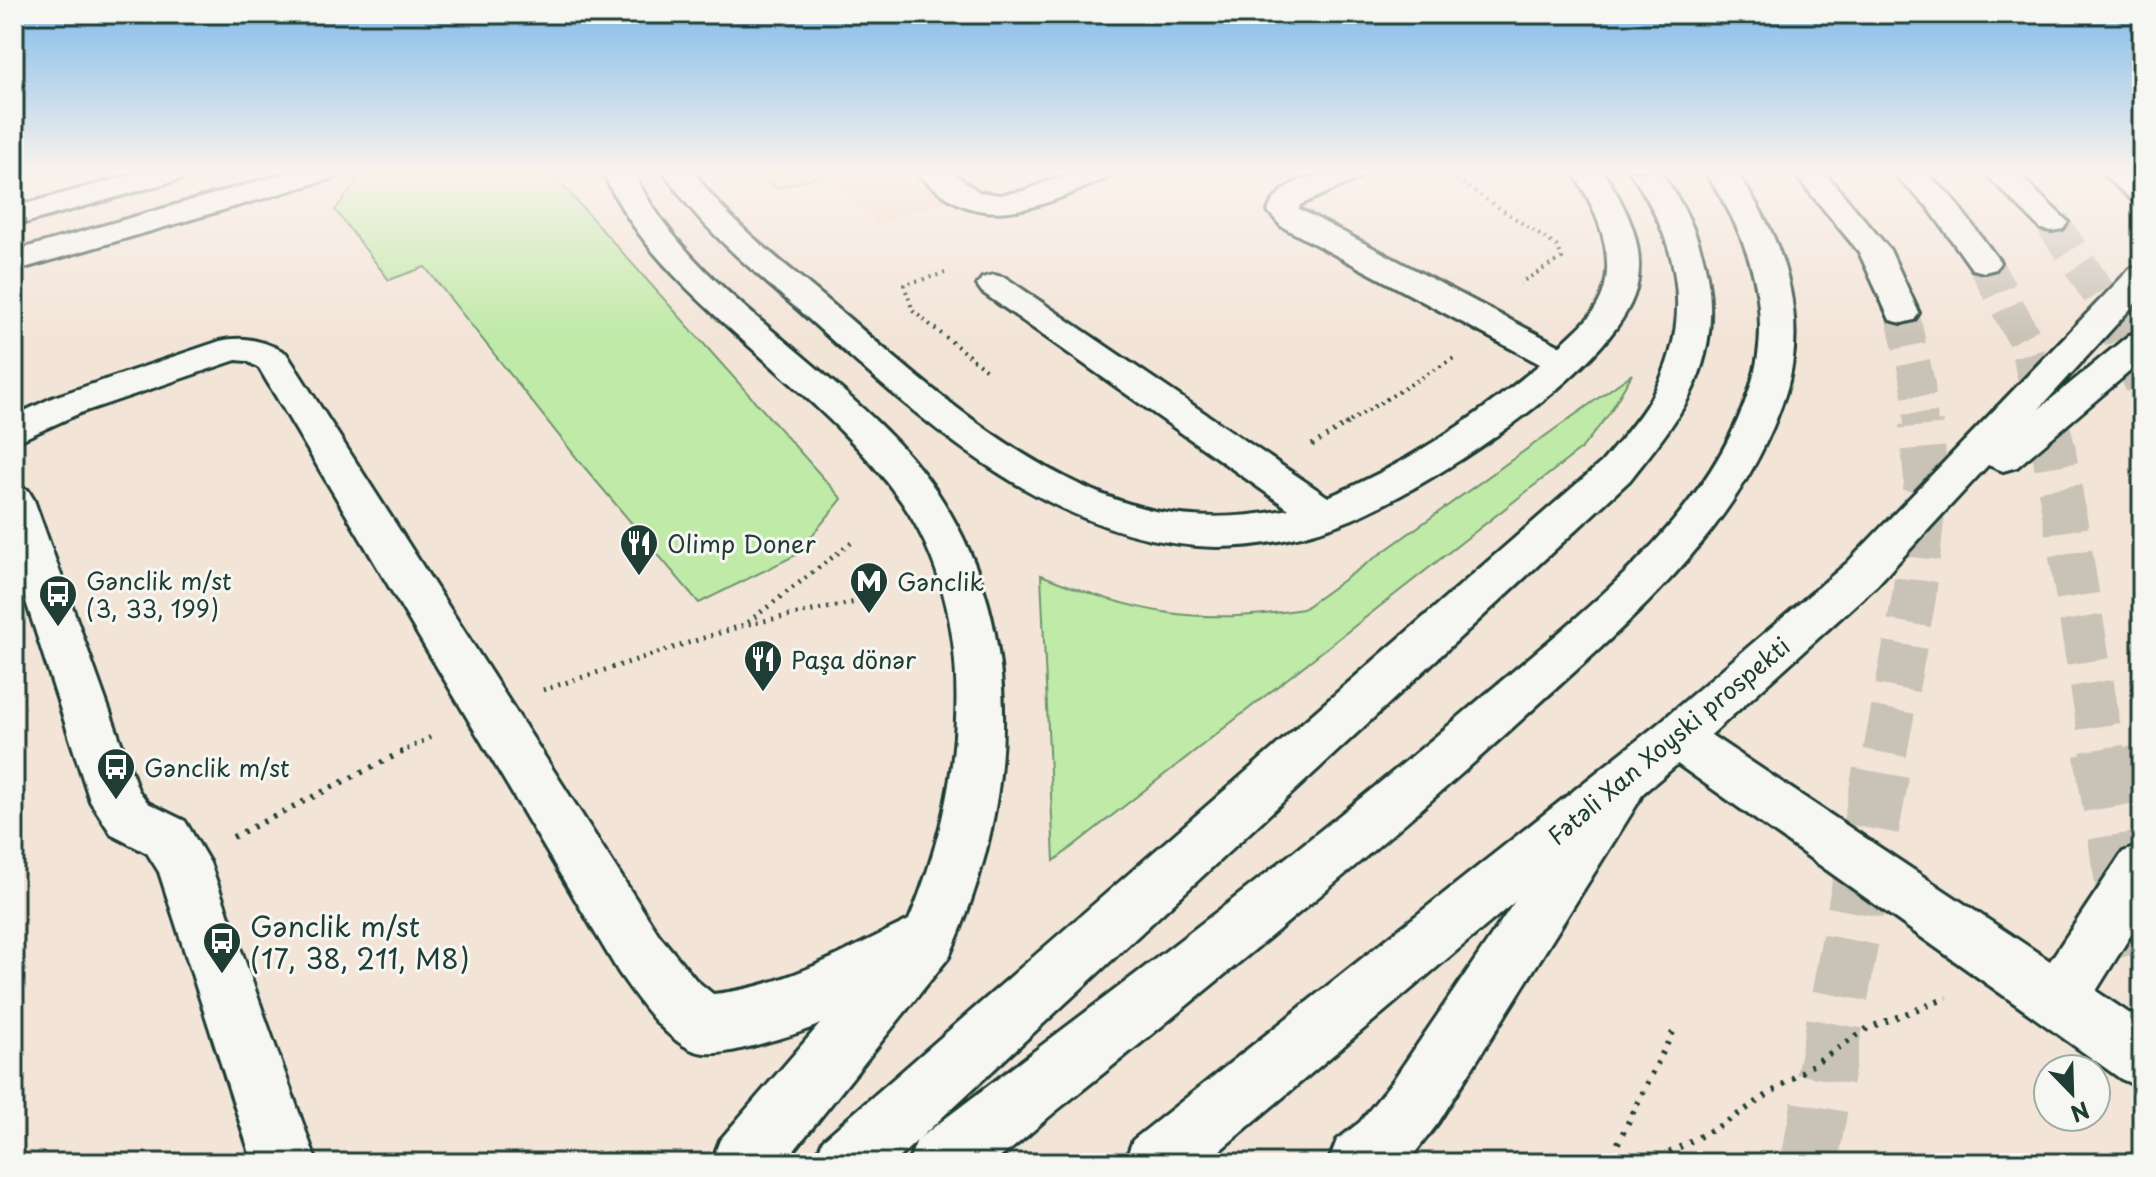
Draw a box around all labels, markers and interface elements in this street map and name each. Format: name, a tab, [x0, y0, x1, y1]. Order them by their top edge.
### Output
restaurant icon: Olimp Doner	[618, 522, 660, 577]
place label: Olimp Doner	[667, 525, 816, 561]
metro station icon: Gənclik	[848, 560, 890, 615]
place label: Gənclik m/st (3, 33, 199)	[86, 562, 232, 626]
place label: Gənclik	[897, 563, 984, 599]
bus stop icon: Gənclik m/st (3, 33, 199)	[37, 573, 79, 628]
street label: Fətəli Xan Xoyski prospekti	[1539, 628, 1797, 852]
restaurant icon: Paşa dönər	[742, 638, 784, 693]
place label: Paşa dönər	[791, 641, 917, 677]
bus stop icon: Gənclik m/st	[95, 746, 137, 801]
place label: Gənclik m/st	[144, 749, 290, 785]
place label: Gənclik m/st (17, 38, 211, M8)	[250, 904, 470, 979]
bus stop icon: Gənclik m/st (17, 38, 211, M8)	[201, 920, 243, 975]
north arrow	[2032, 1053, 2112, 1133]
text: N	[2066, 1094, 2095, 1131]

